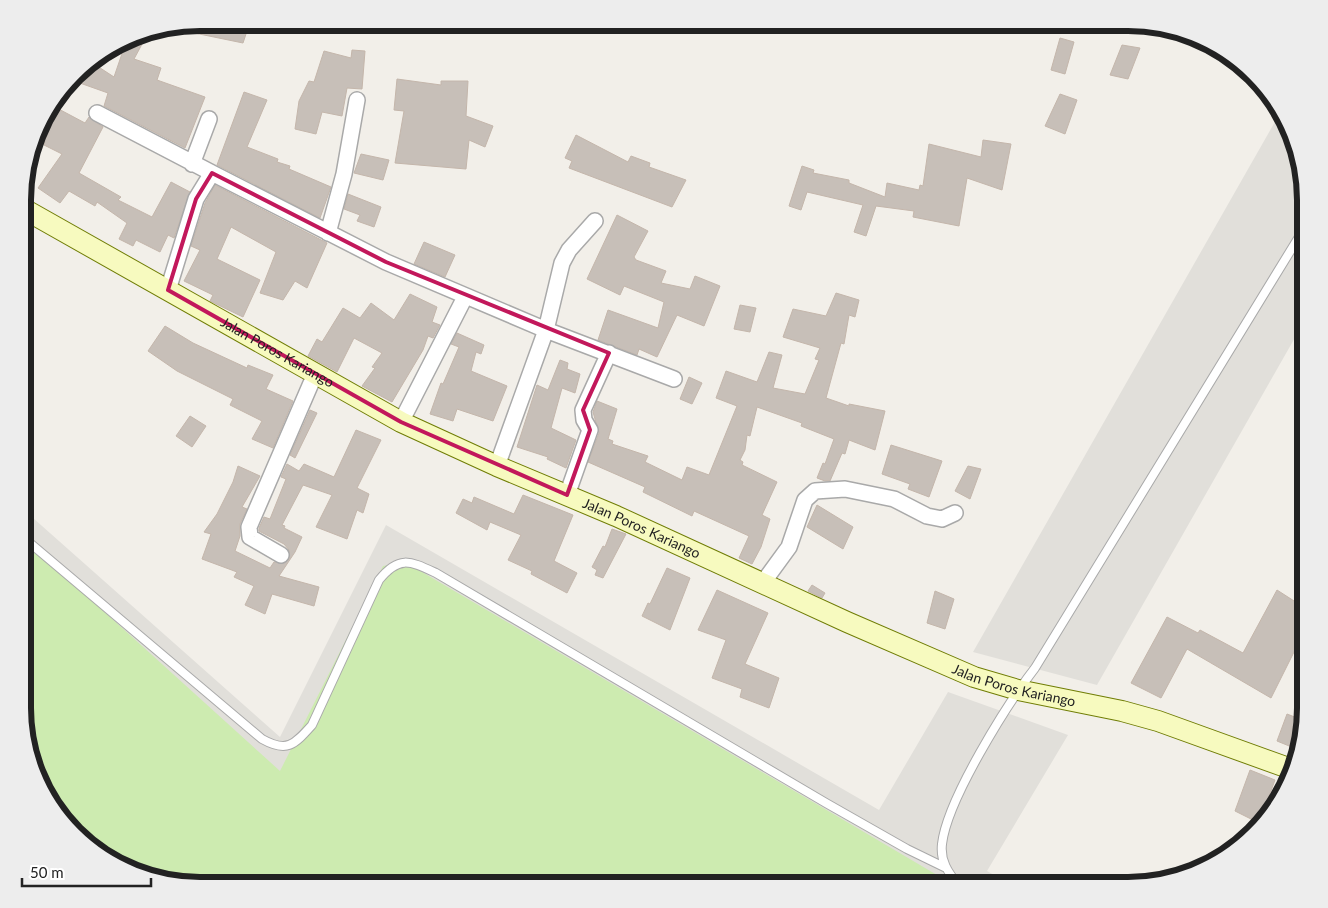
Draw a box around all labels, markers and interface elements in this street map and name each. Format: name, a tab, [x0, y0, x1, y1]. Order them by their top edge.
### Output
street label: Jalan Poros Kariango	[218, 313, 337, 390]
street label: Jalan Poros Kariango	[580, 494, 703, 562]
street label: Jalan Poros Kariango	[950, 660, 1077, 709]
scale bar	[22, 856, 151, 888]
text: 50 m	[30, 863, 64, 881]

